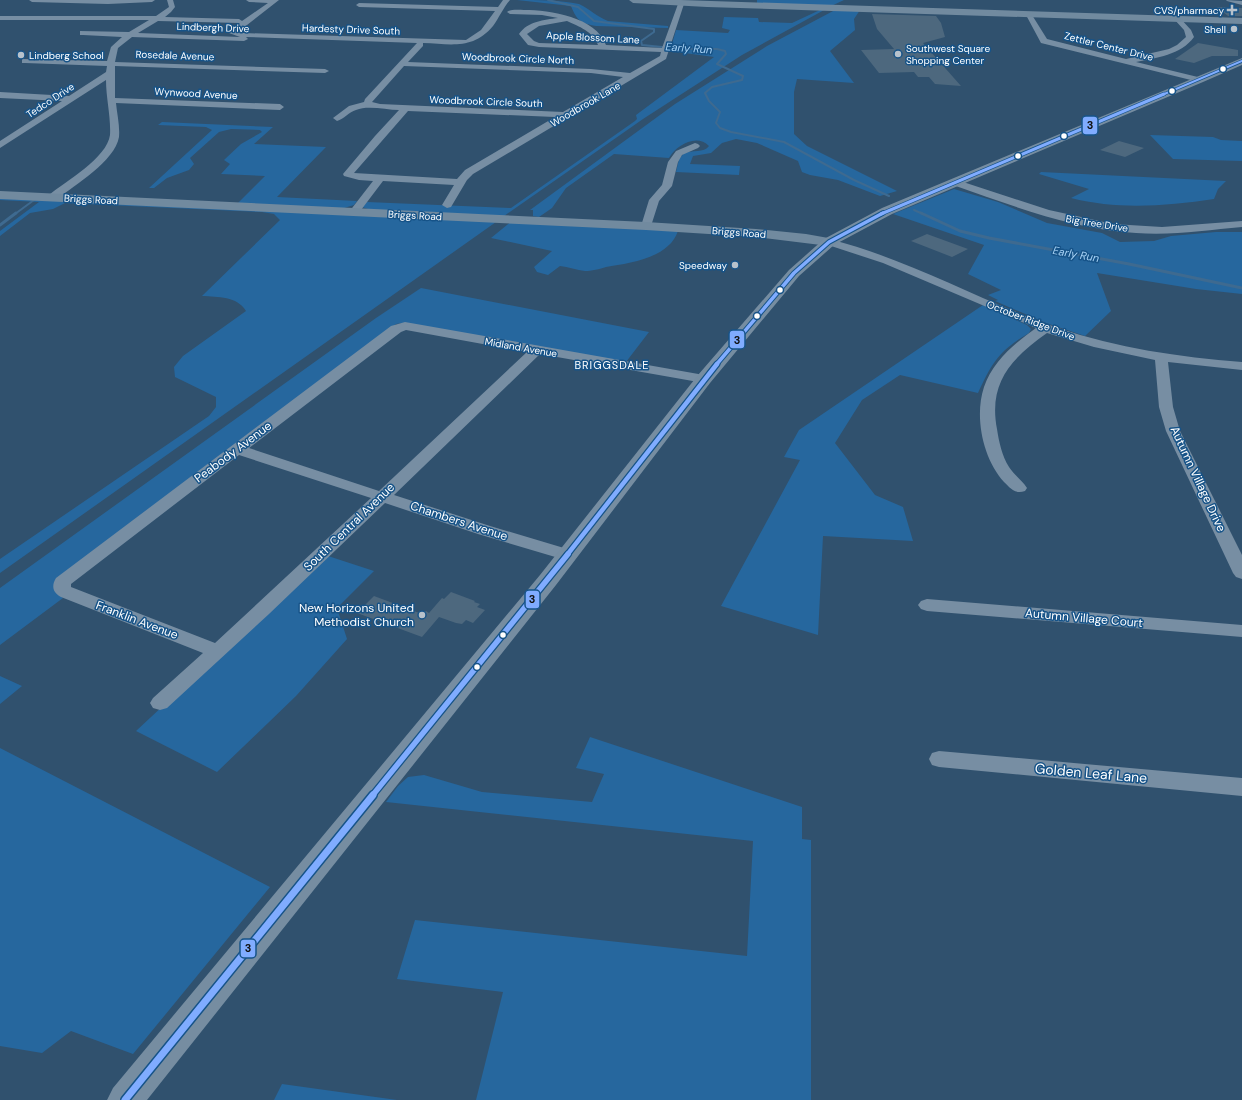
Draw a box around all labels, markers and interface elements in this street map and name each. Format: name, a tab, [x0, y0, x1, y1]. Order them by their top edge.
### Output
place label: CVS/pharmacy	[1154, 4, 1224, 17]
marker: CVS/pharmacy	[1227, 5, 1237, 15]
street label: Lindbergh Drive	[176, 20, 250, 35]
street label: Hardesty Drive South	[302, 21, 400, 38]
place label: Shell	[1204, 23, 1226, 36]
marker: Shell	[1229, 24, 1239, 34]
street label: Apple Blossom Lane	[546, 29, 640, 46]
street label: Zettler Center Drive	[1063, 29, 1155, 64]
water label: Early Run	[665, 39, 713, 57]
place label: Southwest Square Shopping Center	[906, 42, 990, 67]
street label: Rosedale Avenue	[136, 48, 215, 63]
place label: Lindberg School	[29, 49, 104, 62]
marker: Southwest Square Shopping Center	[893, 49, 903, 59]
marker: Lindberg School	[16, 50, 26, 60]
street label: Woodbrook Circle North	[462, 50, 575, 67]
unlabelled marker	[1218, 64, 1228, 74]
street label: Woodbrook Lane	[548, 79, 623, 130]
street label: Tedco Drive	[24, 80, 77, 121]
street label: Wynwood Avenue	[154, 85, 238, 102]
unlabelled marker	[1167, 86, 1177, 96]
street label: Woodbrook Circle South	[429, 93, 543, 110]
line badge: 3	[1082, 116, 1098, 135]
text: 3	[1087, 118, 1093, 132]
unlabelled marker	[1059, 131, 1069, 141]
unlabelled marker	[1013, 151, 1023, 161]
street label: Briggs Road	[64, 192, 118, 207]
street label: Briggs Road	[388, 208, 442, 223]
street label: Big Tree Drive	[1065, 212, 1129, 235]
street label: Briggs Road	[711, 224, 766, 241]
water label: Early Run	[1052, 243, 1100, 265]
place label: Speedway	[679, 259, 727, 272]
marker: Speedway	[730, 260, 740, 270]
unlabelled marker	[775, 285, 785, 295]
street label: October Ridge Drive	[985, 298, 1077, 343]
unlabelled marker	[752, 311, 762, 321]
line badge: 3	[729, 330, 745, 349]
text: 3	[734, 333, 740, 347]
street label: Midland Avenue	[484, 335, 558, 360]
district label: BRIGGSDALE	[574, 358, 650, 372]
street label: Peabody Avenue	[191, 418, 275, 486]
street label: Autumn Village Drive	[1167, 424, 1230, 535]
street label: South Central Avenue	[300, 479, 398, 575]
street label: Chambers Avenue	[408, 498, 510, 544]
line badge: 3	[525, 590, 540, 609]
text: 3	[529, 592, 535, 606]
street label: Franklin Avenue	[94, 597, 181, 643]
place label: New Horizons United Methodist Church	[299, 600, 414, 630]
street label: Autumn Village Court	[1024, 605, 1144, 631]
marker: New Horizons United Methodist Church	[417, 610, 427, 620]
unlabelled marker	[498, 630, 508, 640]
unlabelled marker	[472, 662, 482, 672]
street label: Golden Leaf Lane	[1034, 759, 1148, 787]
line badge: 3	[240, 939, 256, 958]
text: 3	[245, 941, 251, 955]

